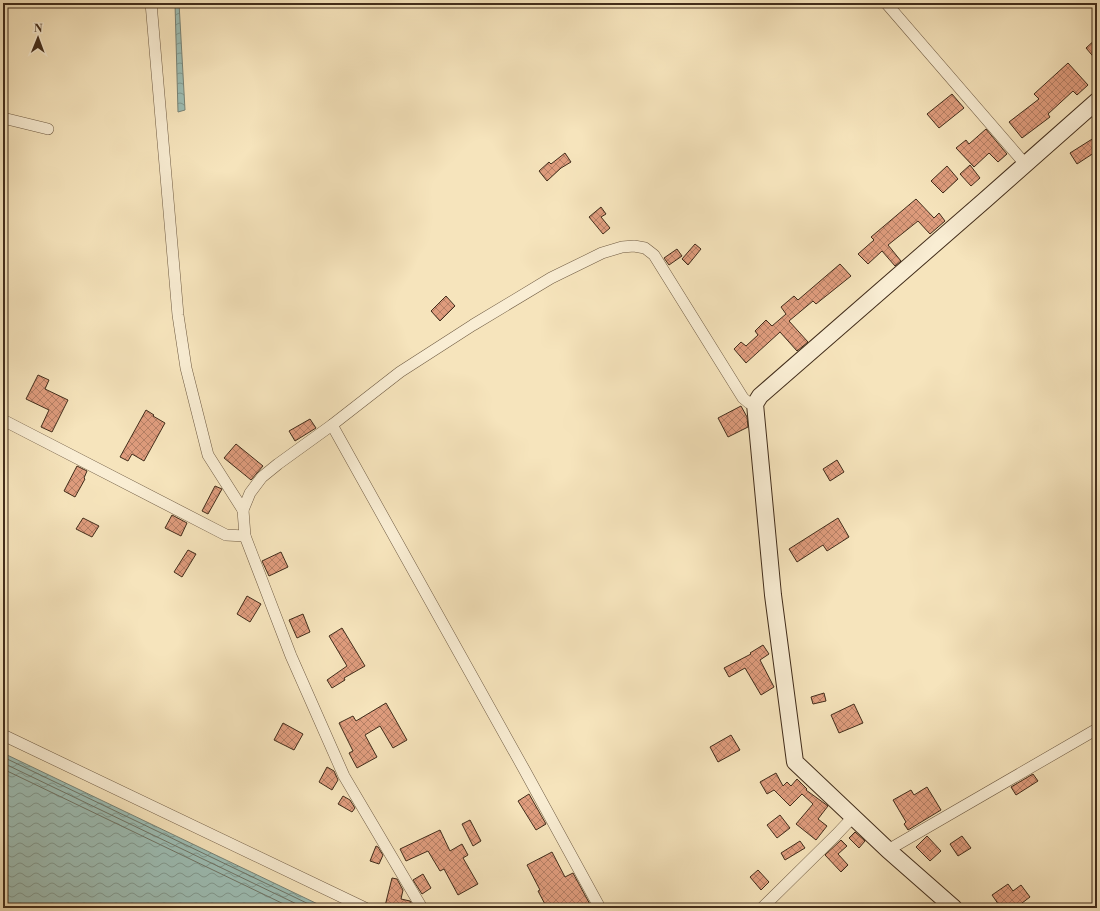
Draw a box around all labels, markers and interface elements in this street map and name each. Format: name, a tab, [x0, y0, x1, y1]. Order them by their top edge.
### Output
north arrow	[18, 18, 58, 58]
text: N	[34, 22, 43, 36]

